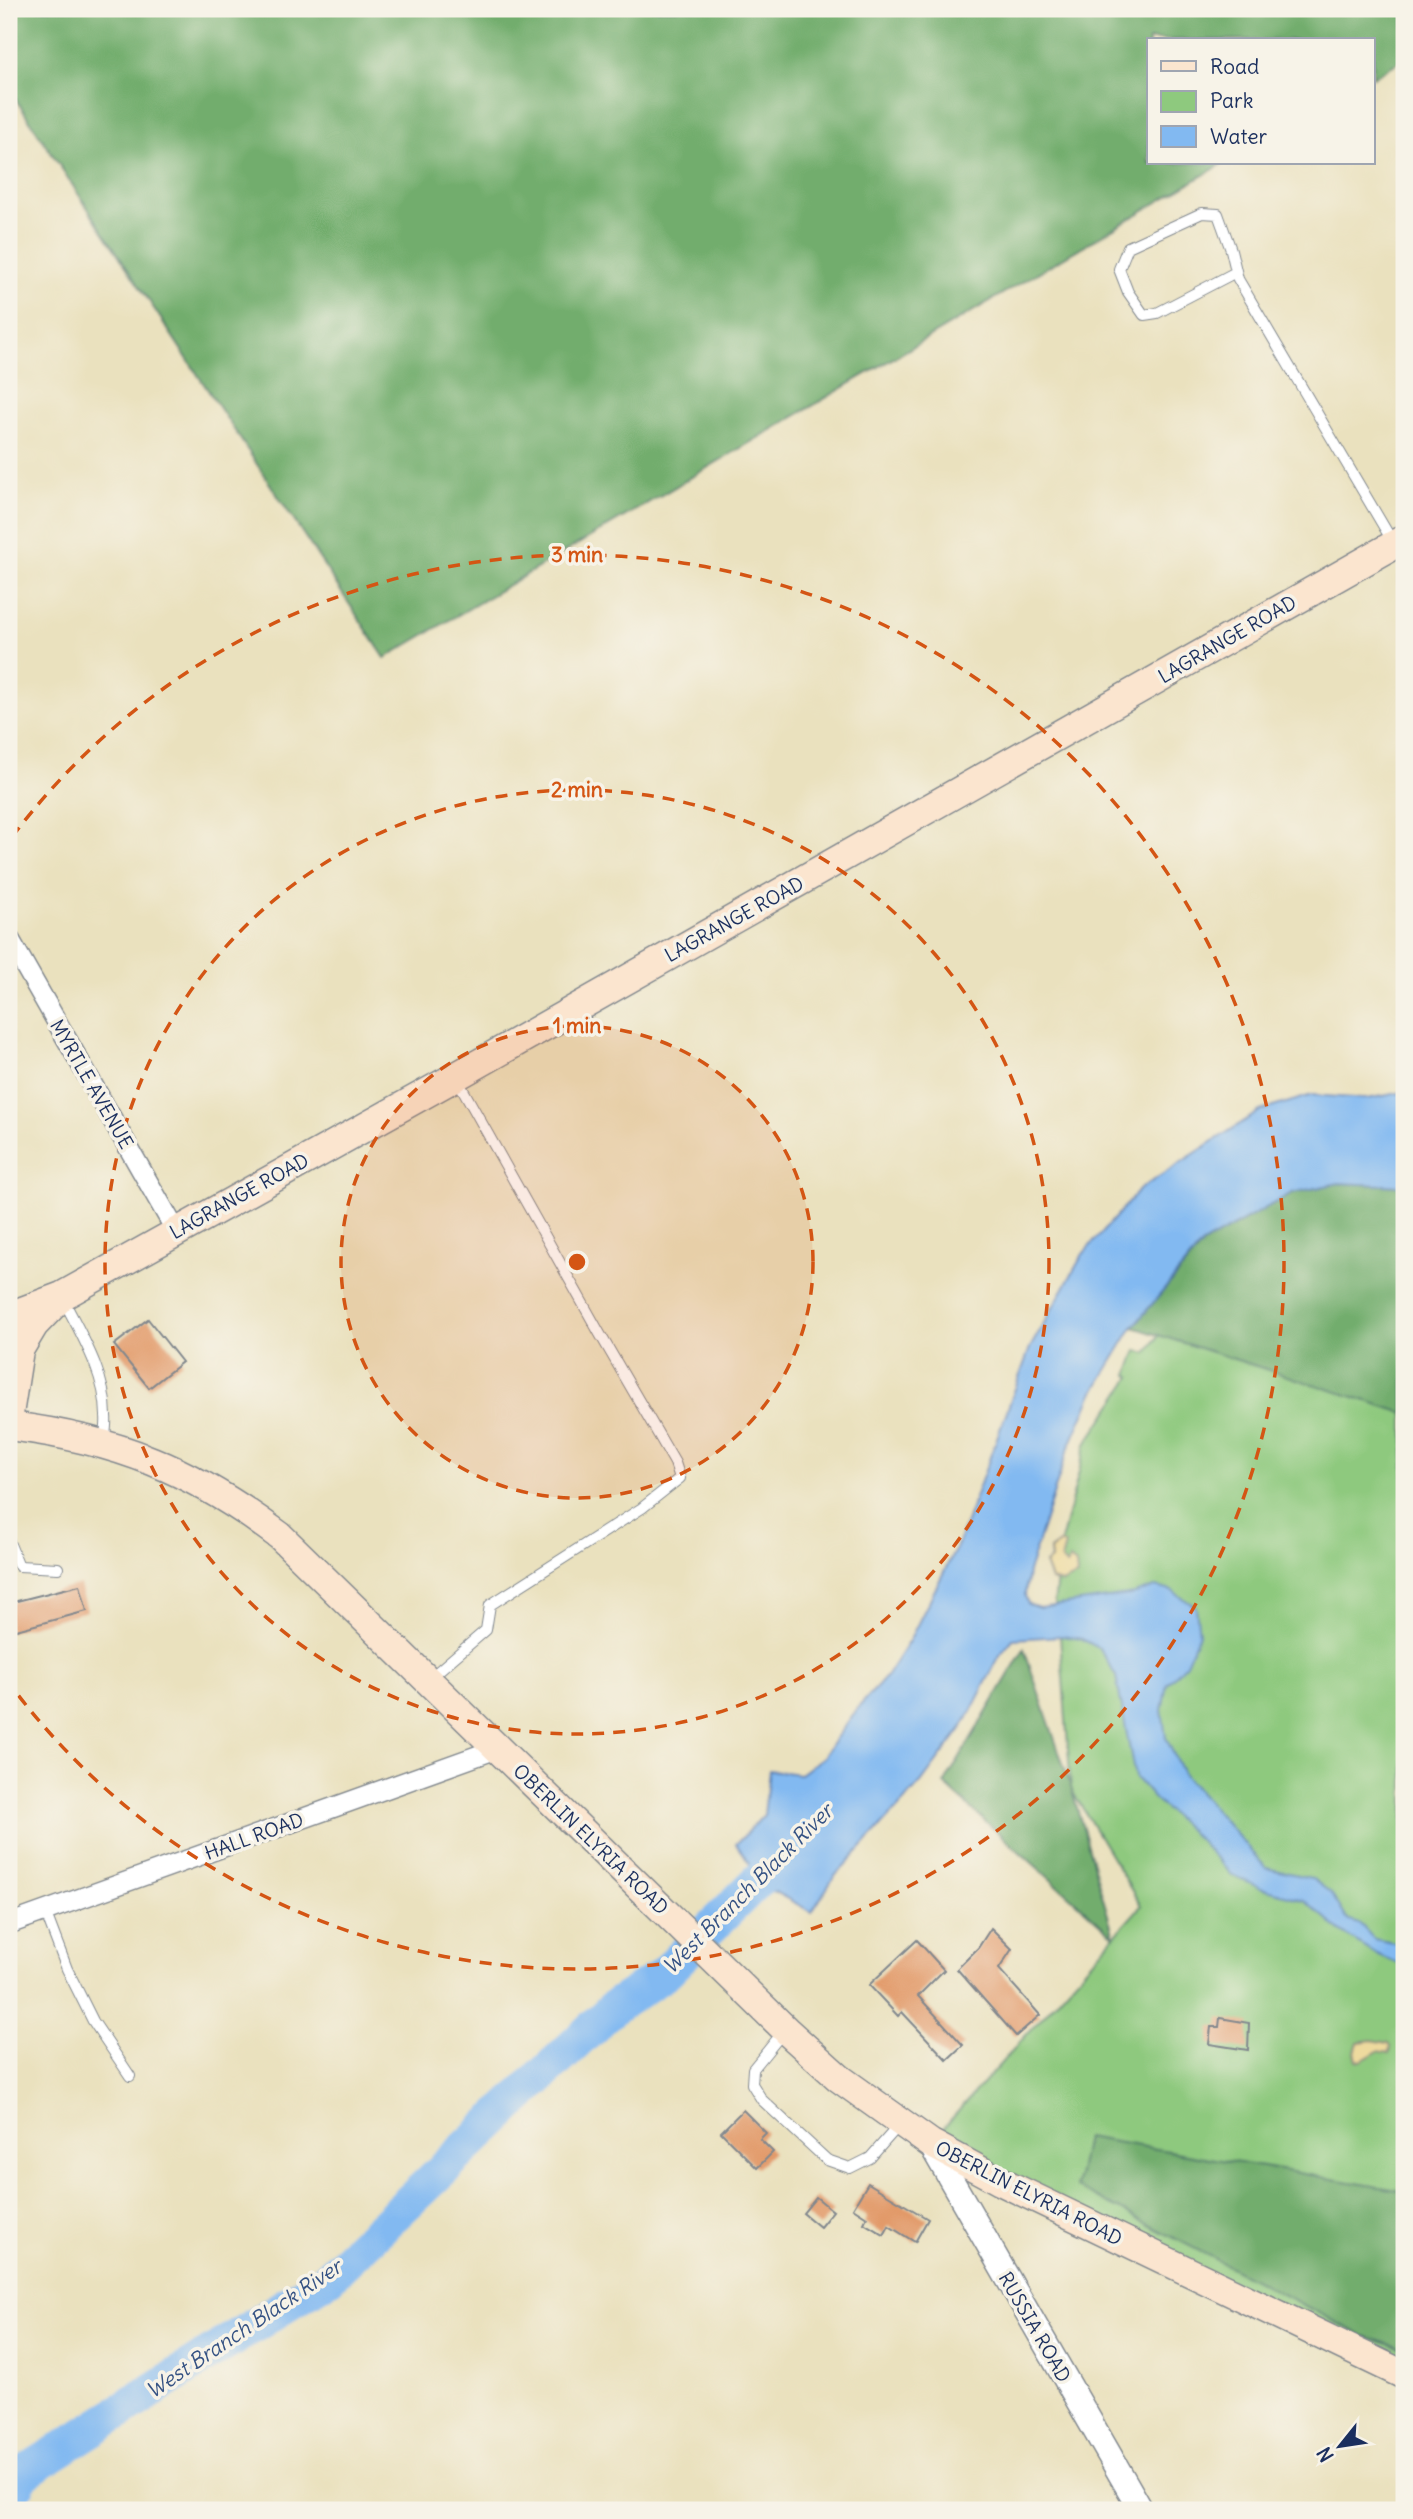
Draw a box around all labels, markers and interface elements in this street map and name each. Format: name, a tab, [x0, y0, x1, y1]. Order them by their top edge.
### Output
legend	[1147, 38, 1374, 164]
text: Road	[1210, 53, 1259, 80]
text: Park	[1210, 87, 1253, 114]
text: Water	[1210, 123, 1268, 150]
text: 3 min	[551, 541, 603, 568]
street label: LAGRANGE ROAD	[1154, 590, 1300, 688]
text: 2 min	[551, 776, 603, 803]
street label: LAGRANGE ROAD	[660, 871, 808, 967]
text: 1 min	[553, 1012, 601, 1039]
street label: MYRTLE AVENUE	[45, 1015, 139, 1153]
street label: LAGRANGE ROAD	[165, 1148, 313, 1244]
centre of rings	[565, 1250, 589, 1274]
street label: OBERLIN ELYRIA ROAD	[508, 1759, 674, 1919]
water label: West Branch Black River	[657, 1796, 840, 1980]
street label: HALL ROAD	[201, 1807, 307, 1865]
street label: OBERLIN ELYRIA ROAD	[932, 2135, 1126, 2251]
water label: West Branch Black River	[141, 2252, 349, 2404]
street label: RUSSIA ROAD	[994, 2267, 1076, 2387]
north arrow	[1304, 2410, 1374, 2480]
text: N	[1312, 2443, 1339, 2466]

